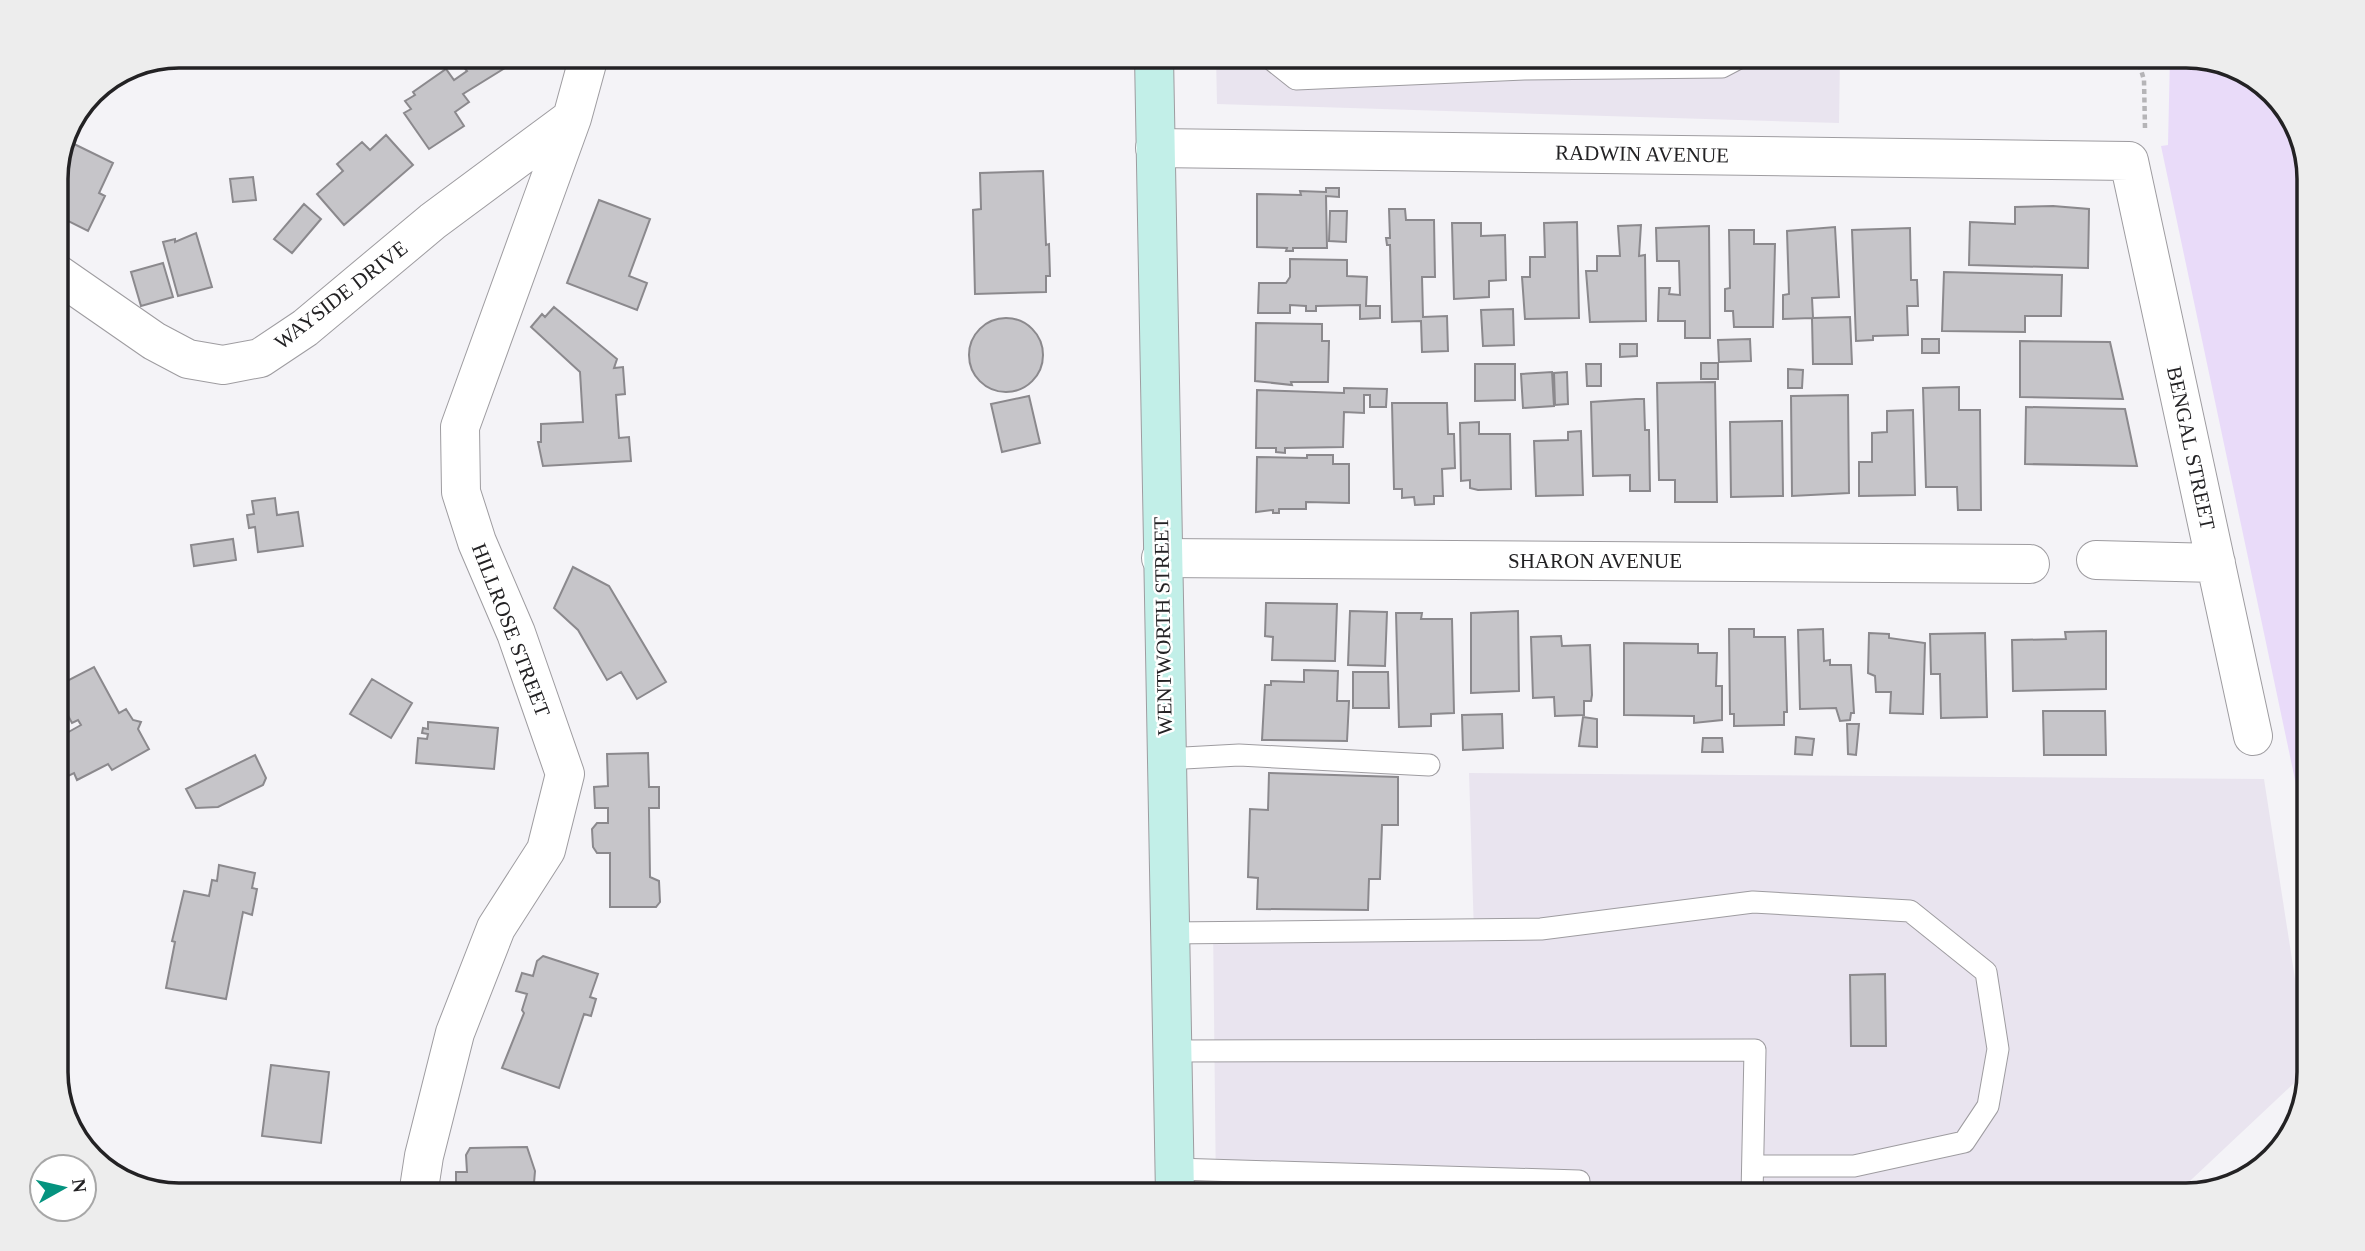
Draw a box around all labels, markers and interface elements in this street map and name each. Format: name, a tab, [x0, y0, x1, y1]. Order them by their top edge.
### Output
street label: RADWIN AVENUE	[1555, 140, 1729, 168]
street label: WAYSIDE DRIVE	[270, 236, 412, 354]
street label: BENGAL STREET	[2162, 364, 2220, 532]
street label: WENTWORTH STREET	[1149, 516, 1177, 736]
street label: HILLROSE STREET	[467, 540, 555, 720]
street label: SHARON AVENUE	[1508, 549, 1682, 573]
north arrow	[28, 1153, 98, 1223]
text: N	[68, 1177, 91, 1194]

